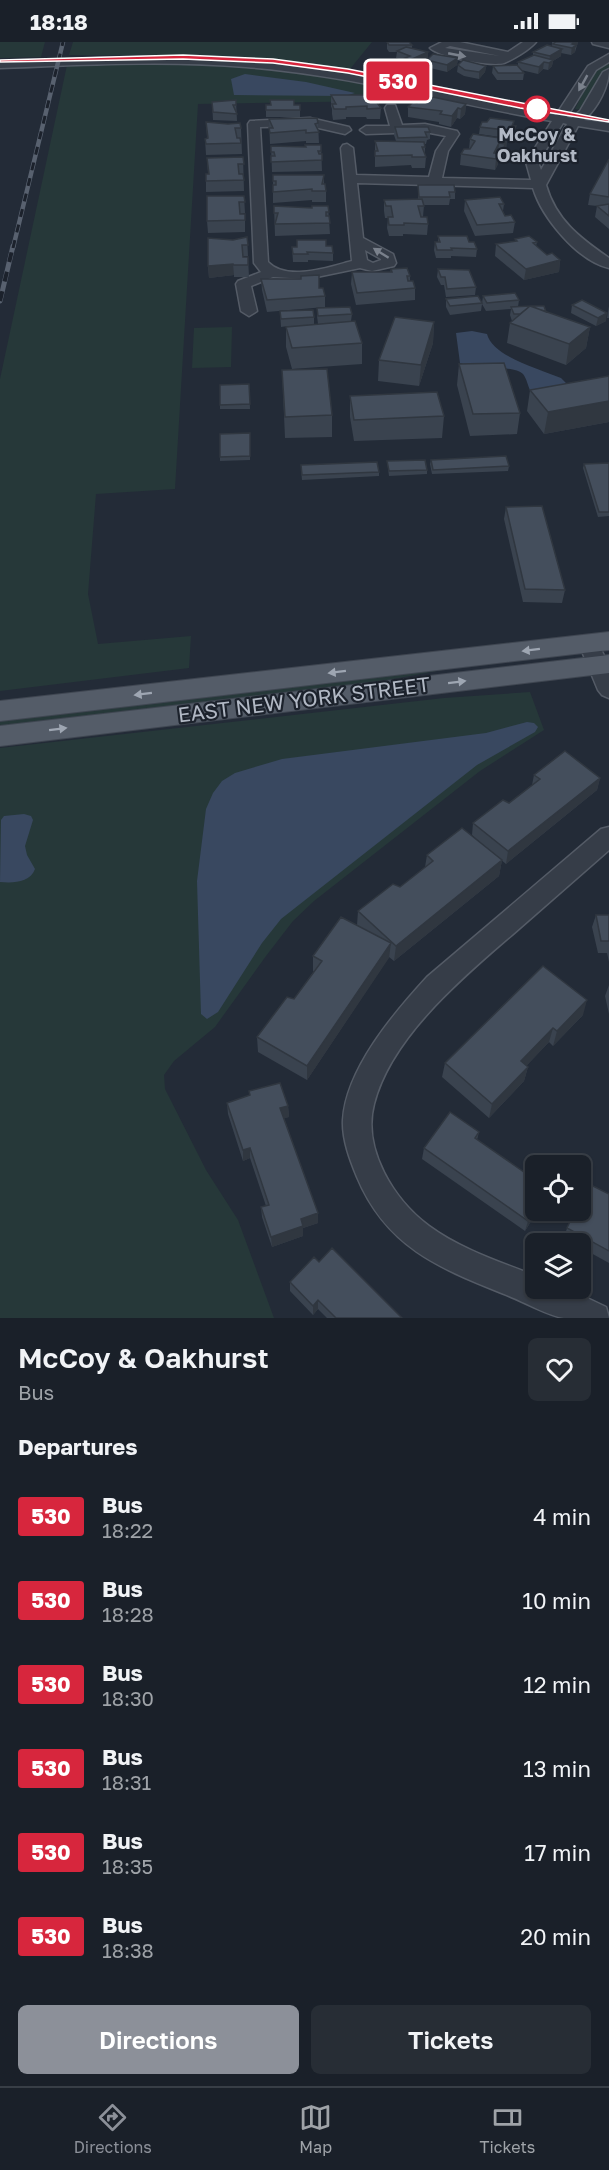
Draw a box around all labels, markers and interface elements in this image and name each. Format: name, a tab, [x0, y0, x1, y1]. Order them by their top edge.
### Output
text: 18:18	[30, 8, 88, 35]
one-way arrow	[447, 51, 466, 60]
line badge: 530	[364, 62, 432, 100]
text: 530	[378, 68, 418, 94]
one-way arrow	[578, 75, 588, 92]
marker: McCoy & Oakhurst	[524, 96, 550, 122]
place label: McCoy & Oakhurst	[497, 123, 577, 166]
one-way arrow	[373, 248, 389, 259]
one-way arrow	[521, 646, 540, 655]
one-way arrow	[327, 668, 346, 677]
street label: EAST NEW YORK STREET	[176, 671, 432, 727]
one-way arrow	[448, 677, 467, 687]
one-way arrow	[134, 690, 153, 699]
one-way arrow	[49, 724, 68, 733]
map controls	[525, 1155, 591, 1299]
button: locate	[525, 1155, 591, 1221]
button: layers	[525, 1233, 591, 1299]
button: heart	[528, 1338, 591, 1401]
text: McCoy & Oakhurst	[18, 1341, 269, 1374]
text: Bus	[18, 1380, 54, 1404]
text: Departures	[18, 1433, 137, 1460]
text: Bus	[102, 1491, 143, 1518]
text: 530	[31, 1503, 71, 1529]
text: 4 min	[533, 1503, 591, 1530]
text: 18:22	[102, 1518, 153, 1542]
text: Bus	[102, 1575, 143, 1602]
text: 530	[31, 1587, 71, 1613]
text: 10 min	[522, 1587, 591, 1614]
text: 18:28	[102, 1602, 154, 1626]
text: Bus	[102, 1659, 143, 1686]
text: 530	[31, 1671, 71, 1697]
text: 12 min	[523, 1671, 591, 1698]
text: 18:30	[102, 1686, 154, 1710]
text: Bus	[102, 1743, 143, 1770]
text: 530	[31, 1755, 71, 1781]
text: 13 min	[523, 1755, 591, 1782]
text: 18:31	[102, 1770, 151, 1794]
text: Bus	[102, 1827, 143, 1854]
text: 530	[31, 1839, 71, 1865]
text: 17 min	[524, 1839, 591, 1866]
text: 18:35	[102, 1854, 153, 1878]
text: Bus	[102, 1911, 143, 1938]
text: 530	[31, 1923, 71, 1949]
text: 20 min	[520, 1923, 591, 1950]
text: 18:38	[102, 1938, 154, 1962]
button: Directions	[18, 2005, 299, 2074]
button: Tickets	[311, 2005, 591, 2074]
tab: Directions	[74, 2101, 152, 2157]
tab: Map	[299, 2101, 332, 2157]
tab: Tickets	[480, 2101, 535, 2157]

